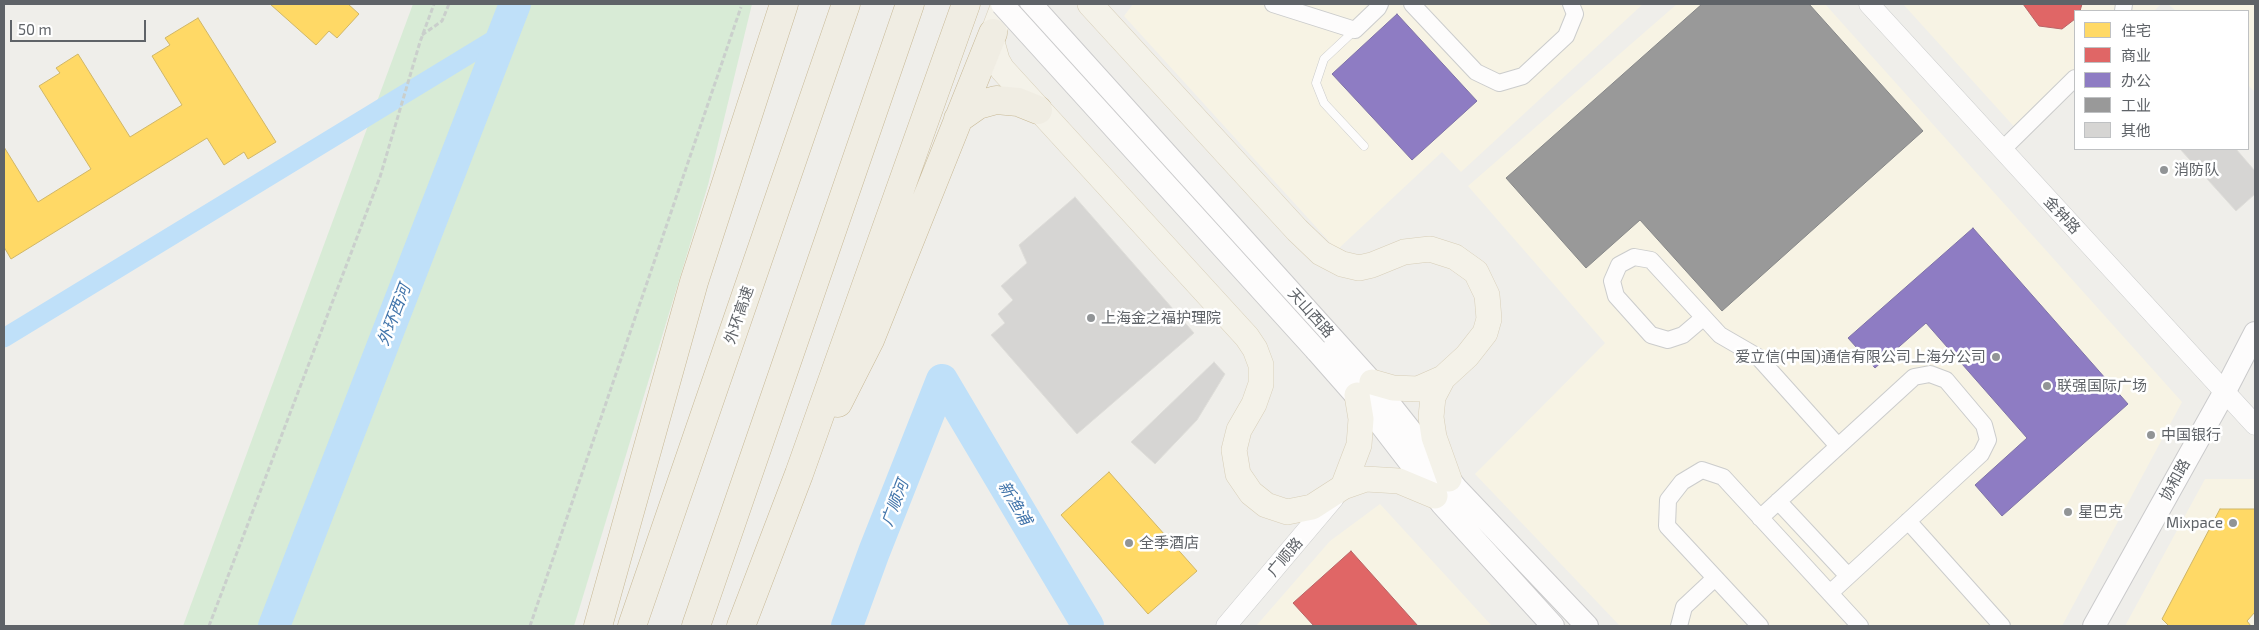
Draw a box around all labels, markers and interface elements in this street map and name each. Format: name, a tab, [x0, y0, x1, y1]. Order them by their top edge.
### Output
scale bar	[12, 10, 149, 42]
legend	[2074, 10, 2249, 150]
text: 50 m	[18, 20, 52, 38]
text: 住宅	[2121, 21, 2151, 39]
text: 商业	[2121, 46, 2151, 64]
text: 办公	[2121, 71, 2151, 89]
text: 工业	[2121, 96, 2151, 114]
text: 其他	[2121, 121, 2151, 139]
place label: 消防队	[2174, 161, 2219, 179]
marker: 消防队	[2158, 164, 2170, 176]
street label: 金钟路	[2040, 192, 2084, 238]
water label: 外环西河	[374, 282, 414, 348]
street label: 外环高速	[721, 284, 757, 346]
street label: 天山西路	[1284, 285, 1338, 341]
place label: 上海金之福护理院	[1101, 309, 1221, 327]
marker: 上海金之福护理院	[1085, 312, 1097, 324]
place label: 爱立信(中国)通信有限公司上海分公司	[1735, 348, 1986, 366]
marker: 爱立信(中国)通信有限公司上海分公司	[1990, 351, 2002, 363]
place label: 联强国际广场	[2057, 377, 2147, 395]
marker: 联强国际广场	[2041, 380, 2053, 392]
place label: 中国银行	[2161, 426, 2221, 444]
marker: 中国银行	[2145, 429, 2157, 441]
street label: 协和路	[2156, 456, 2194, 504]
water label: 广顺河	[877, 477, 913, 529]
water label: 新渔浦	[994, 477, 1036, 529]
place label: 星巴克	[2078, 503, 2123, 521]
marker: 星巴克	[2062, 506, 2074, 518]
place label: Mixpace	[2166, 514, 2223, 532]
marker: Mixpace	[2227, 517, 2239, 529]
place label: 全季酒店	[1139, 534, 1199, 552]
street label: 广顺路	[1264, 534, 1306, 580]
marker: 全季酒店	[1123, 537, 1135, 549]

